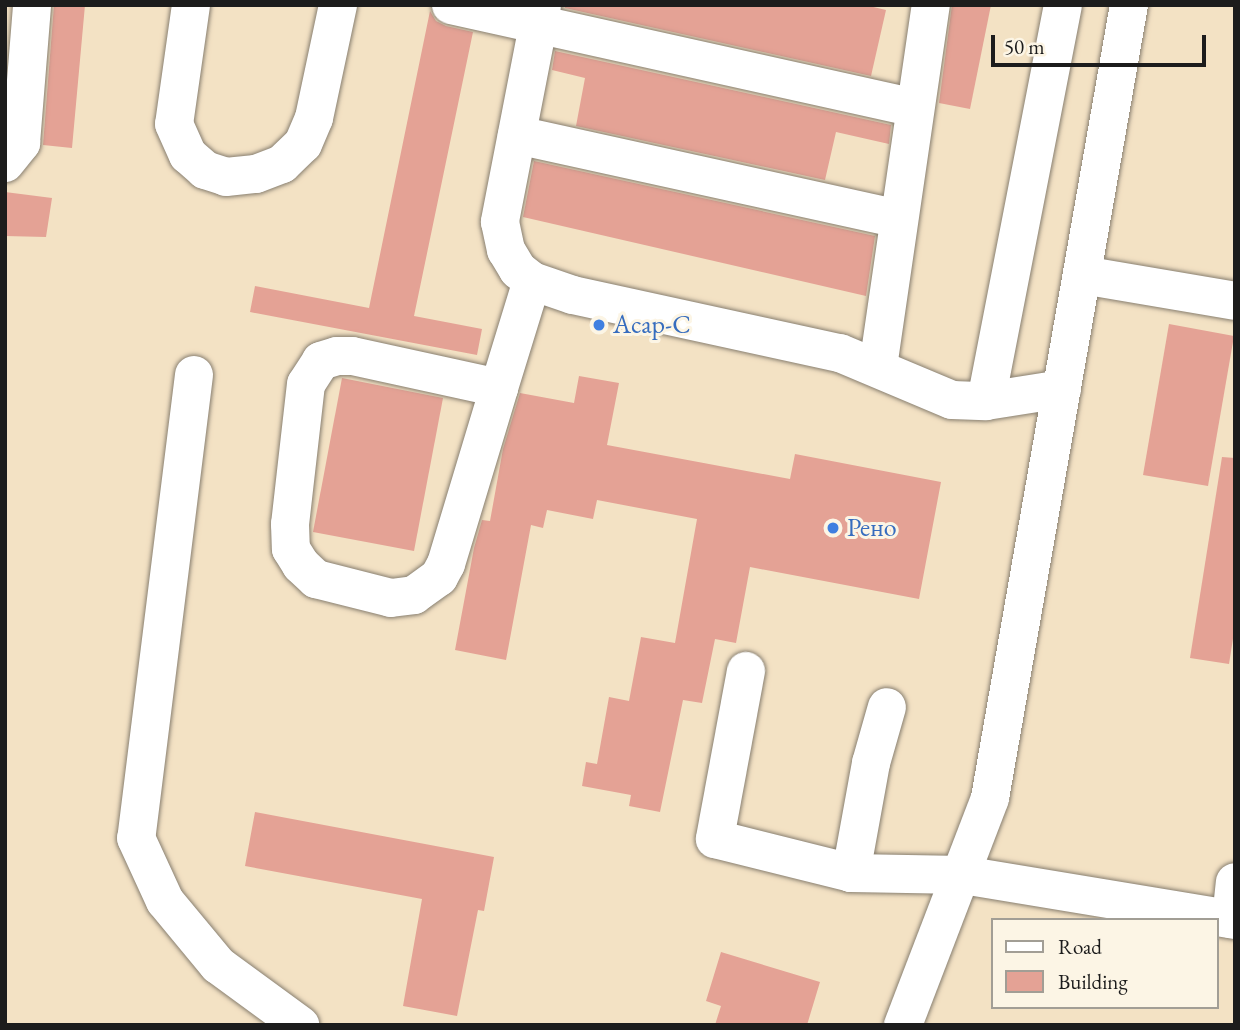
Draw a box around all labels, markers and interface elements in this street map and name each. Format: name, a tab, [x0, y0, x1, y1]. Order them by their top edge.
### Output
scale bar	[995, 21, 1210, 65]
text: 50 m	[1004, 33, 1045, 60]
place label: Асар-С	[613, 309, 691, 341]
marker: Асар-С	[591, 317, 607, 333]
place label: Рено	[847, 512, 897, 544]
marker: Рено	[825, 520, 841, 536]
legend	[992, 918, 1219, 1009]
text: Road	[1058, 933, 1102, 960]
text: Building	[1058, 968, 1128, 995]

